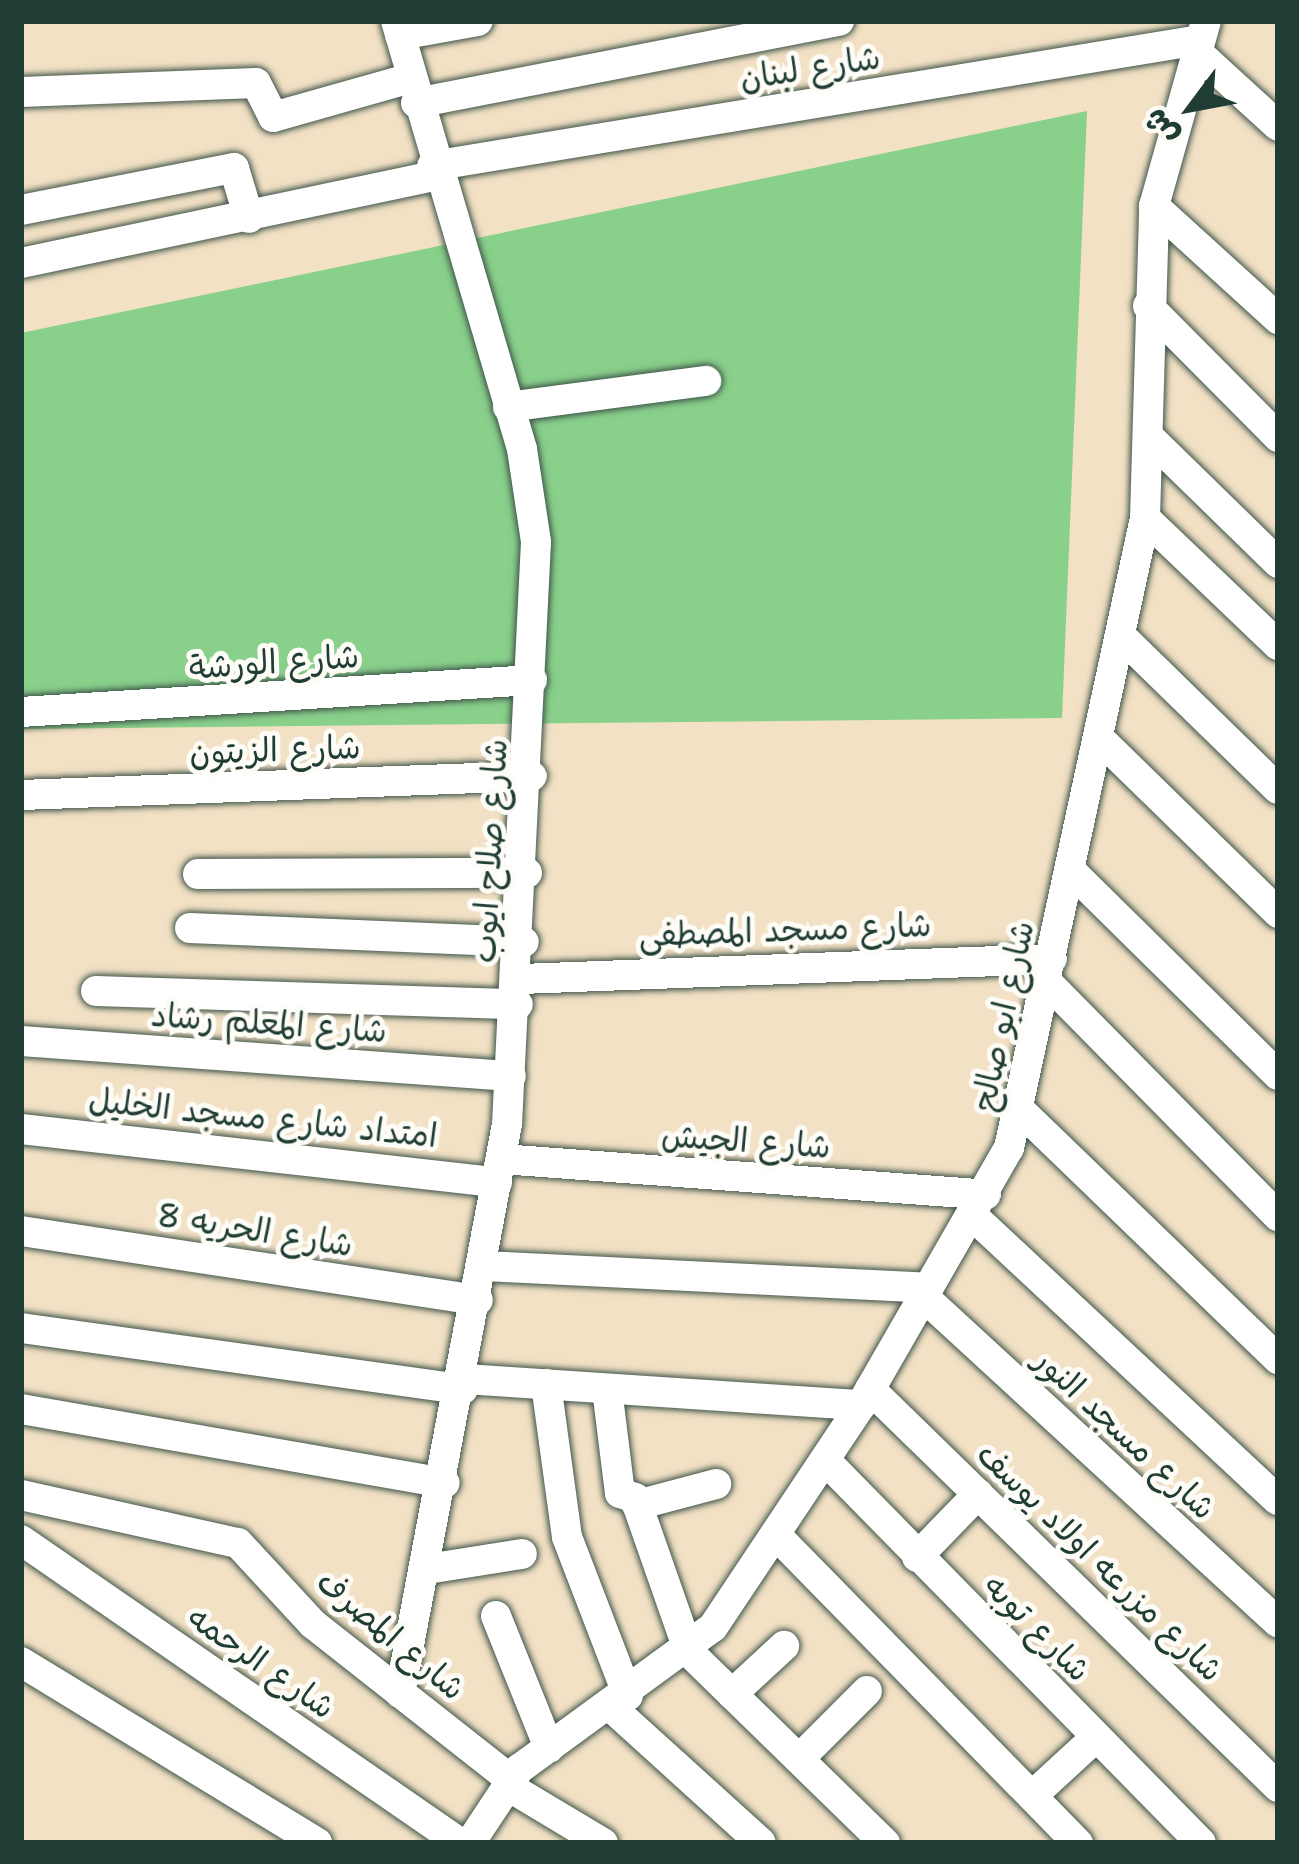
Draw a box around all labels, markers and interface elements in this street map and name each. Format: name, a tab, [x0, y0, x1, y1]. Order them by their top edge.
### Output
street label: شارع لبنان	[737, 37, 883, 99]
north arrow	[1131, 48, 1251, 168]
text: ش	[1131, 100, 1189, 155]
street label: شارع الورشة	[188, 636, 360, 688]
street label: شارع الزيتون	[189, 727, 361, 773]
street label: شارع صلاح ايوب	[464, 738, 516, 964]
street label: شارع مسجد المصطفى	[638, 905, 932, 955]
street label: شارع ابو صالح	[964, 917, 1042, 1115]
street label: شارع المعلم رشاد	[150, 995, 388, 1051]
street label: امتداد شارع مسجد الخليل	[87, 1080, 439, 1156]
street label: شارع الجيش	[660, 1115, 832, 1167]
street label: شارع الحريه 8	[154, 1195, 356, 1265]
street label: شارع مسجد النور	[1026, 1340, 1224, 1528]
street label: شارع مزرعه اولاد يوسف	[969, 1434, 1231, 1690]
street label: شارع المصرف	[309, 1562, 473, 1708]
street label: شارع توبه	[975, 1566, 1099, 1690]
street label: شارع الرحمه	[179, 1597, 343, 1727]

